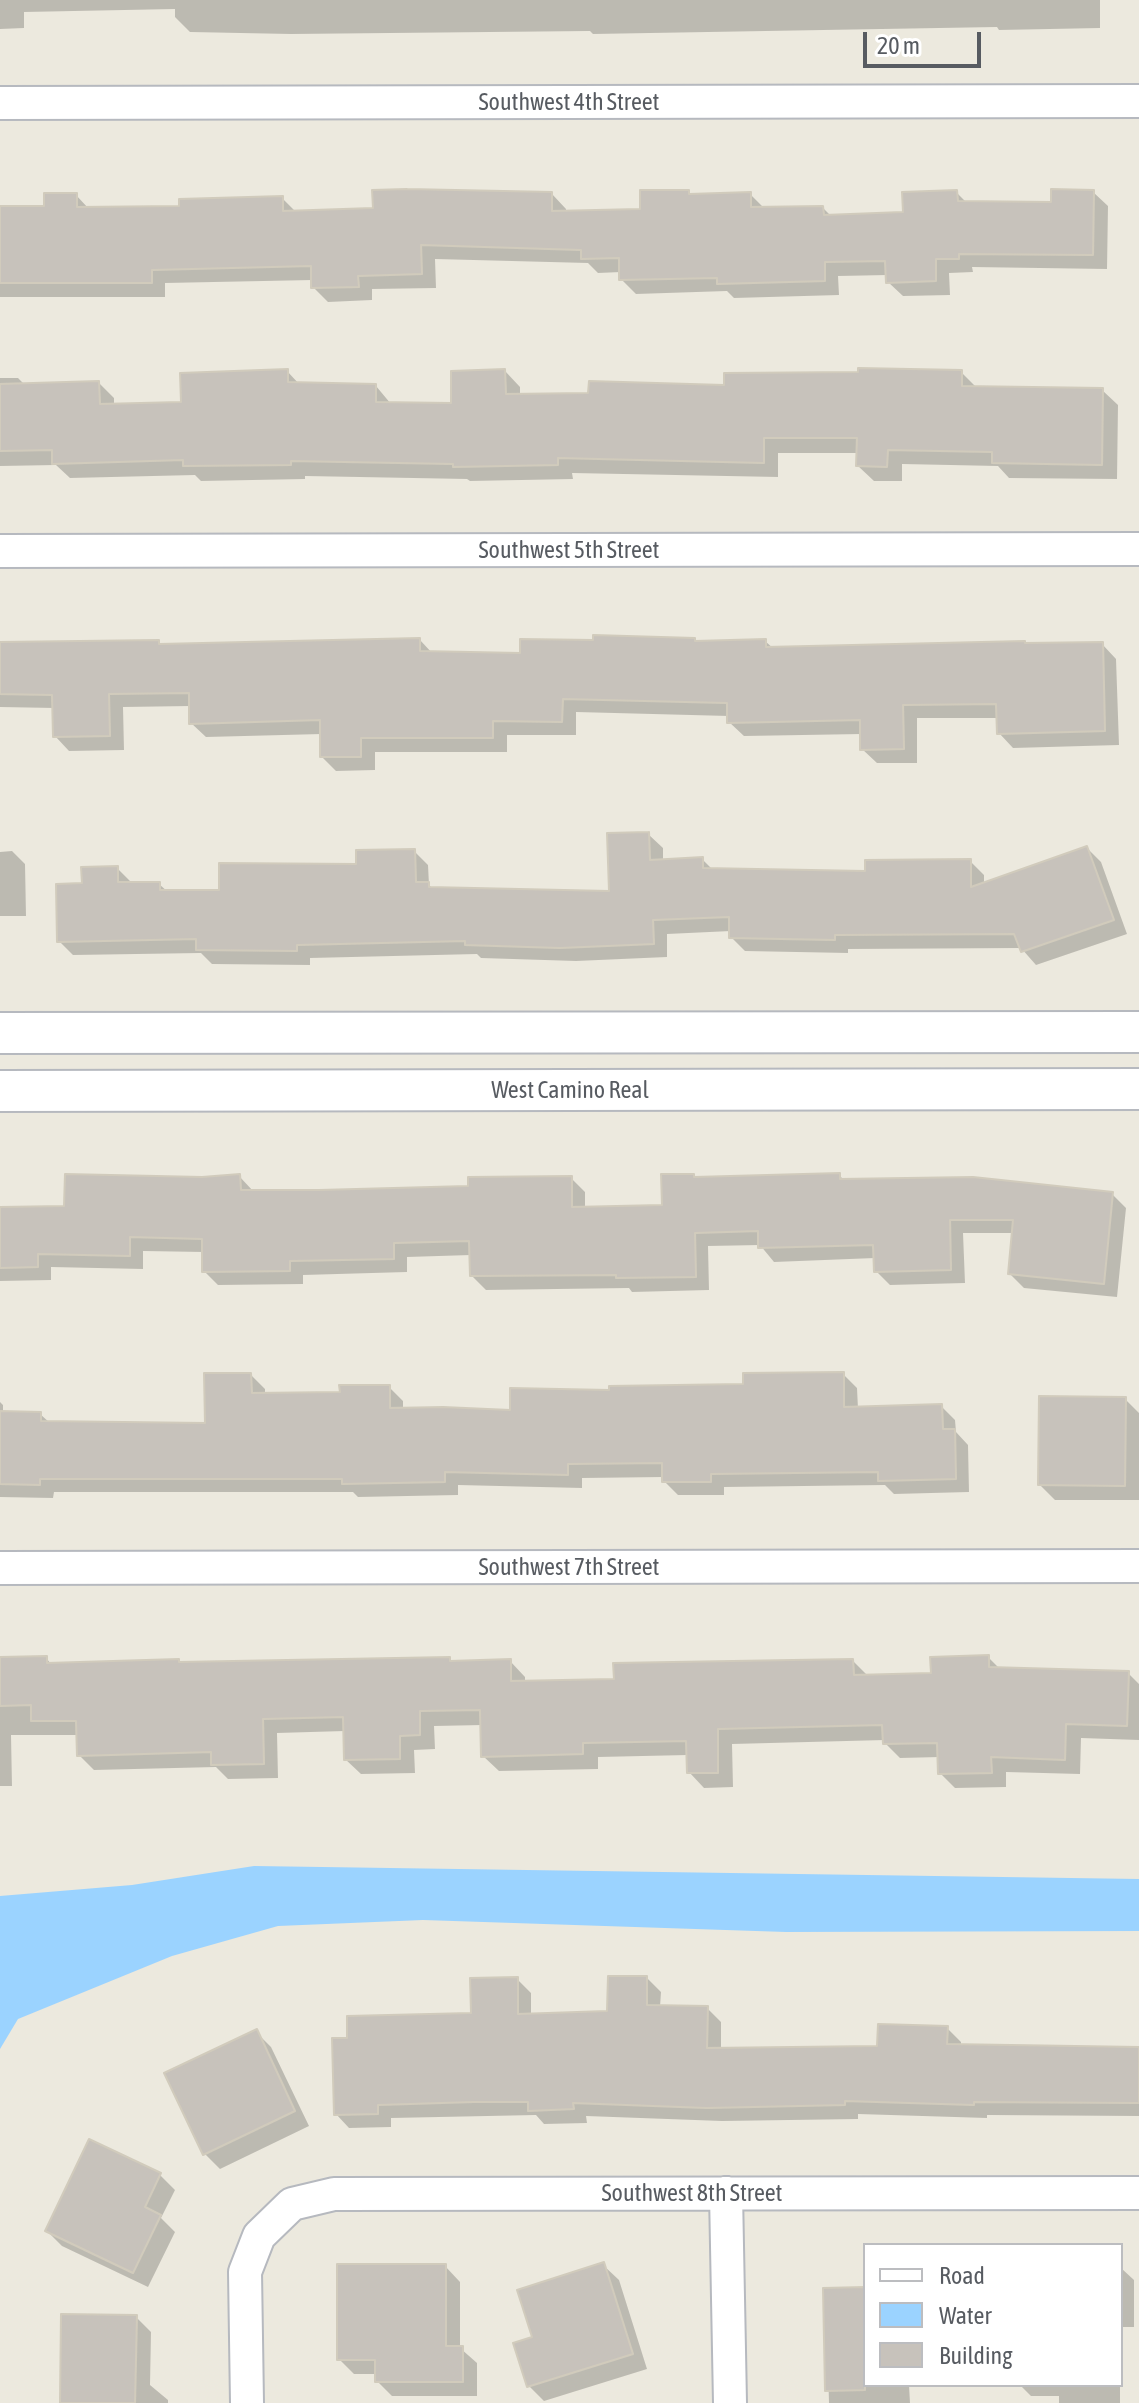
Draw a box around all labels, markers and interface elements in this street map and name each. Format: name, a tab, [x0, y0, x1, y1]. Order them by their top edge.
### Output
scale bar	[867, 16, 985, 66]
text: 20 m	[877, 32, 920, 59]
street label: Southwest 4th Street	[479, 88, 659, 116]
street label: Southwest 5th Street	[479, 536, 659, 564]
street label: West Camino Real	[491, 1076, 649, 1104]
street label: Southwest 7th Street	[479, 1553, 659, 1581]
street label: Southwest 8th Street	[602, 2179, 782, 2207]
legend	[863, 2243, 1123, 2387]
text: Road	[939, 2262, 985, 2289]
text: Water	[939, 2302, 992, 2329]
text: Building	[939, 2342, 1012, 2369]

